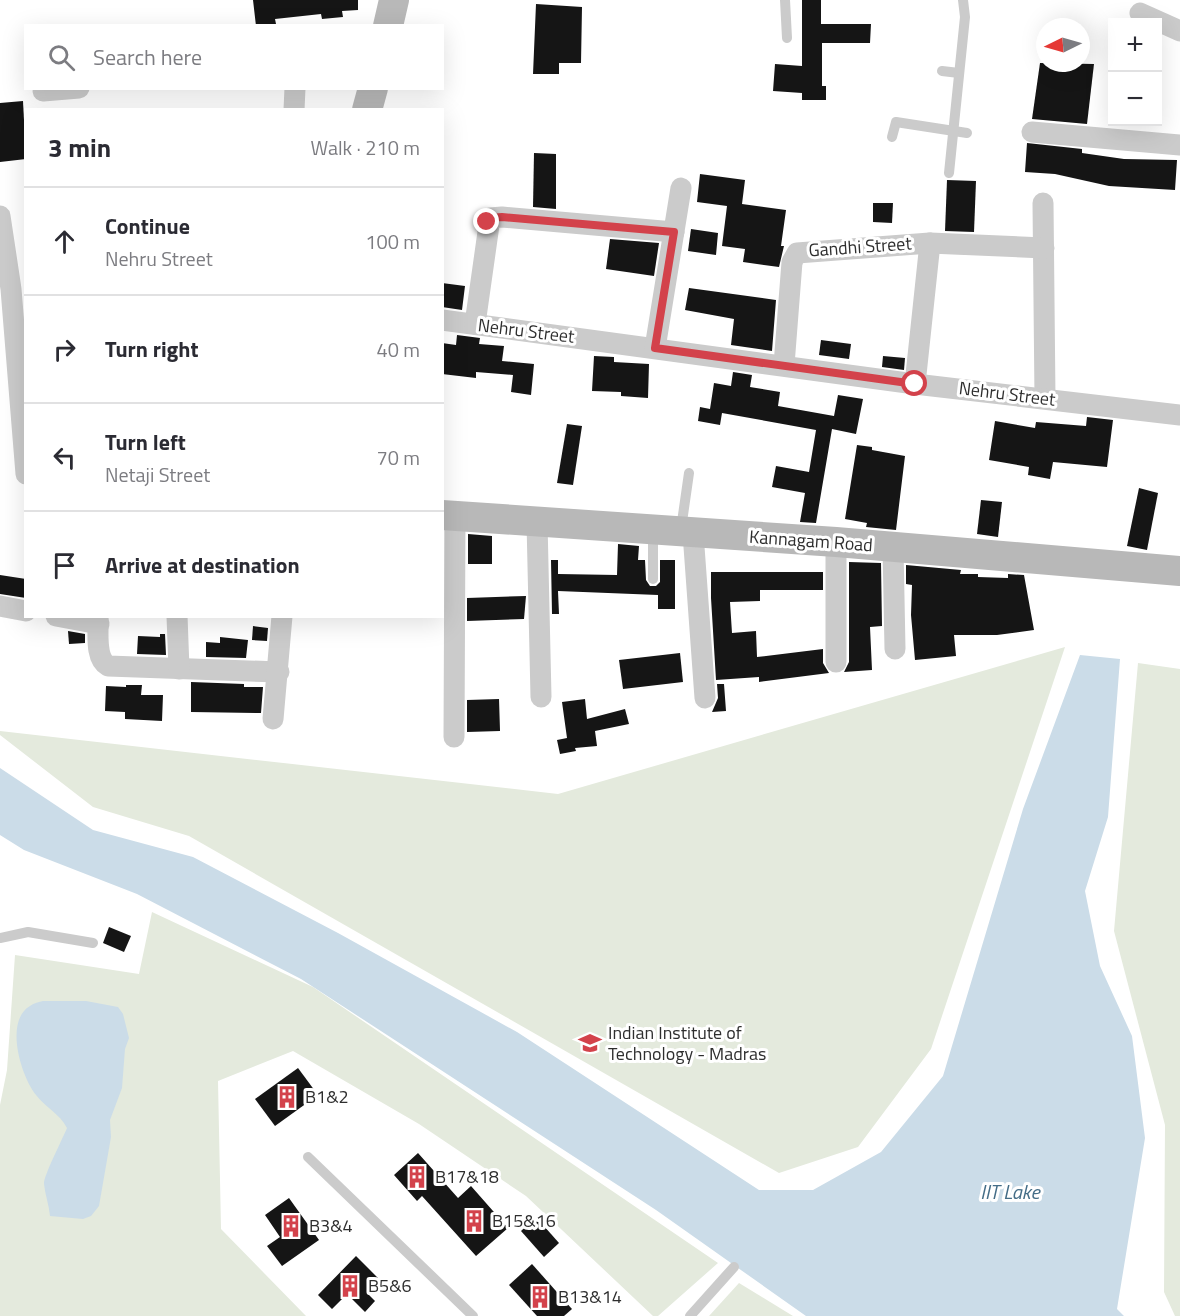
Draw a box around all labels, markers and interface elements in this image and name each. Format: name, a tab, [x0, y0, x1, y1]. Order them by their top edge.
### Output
north arrow	[1036, 18, 1090, 72]
map controls	[1108, 18, 1162, 126]
button: +	[1108, 18, 1162, 72]
search box	[24, 24, 444, 90]
text: Search here	[93, 40, 202, 74]
icon: search	[45, 41, 78, 74]
button: −	[1108, 72, 1162, 126]
text: 3 min	[48, 128, 111, 167]
text: Walk · 210 m	[311, 132, 420, 163]
route end	[473, 208, 499, 234]
text: Continue	[105, 209, 190, 243]
icon: ahead	[48, 225, 81, 258]
text: 100 m	[365, 226, 420, 257]
street label: Gandhi Street	[808, 229, 913, 264]
text: Nehru Street	[105, 243, 213, 274]
street label: Nehru Street	[476, 311, 577, 350]
text: Turn right	[105, 332, 199, 366]
icon: right	[48, 333, 81, 366]
text: 40 m	[376, 334, 420, 365]
route start	[901, 370, 927, 396]
street label: Nehru Street	[957, 374, 1058, 413]
text: Turn left	[105, 425, 186, 459]
icon: left	[48, 441, 81, 474]
text: 70 m	[376, 442, 420, 473]
text: Netaji Street	[105, 459, 210, 490]
street label: Kannagam Road	[748, 523, 874, 558]
text: Arrive at destination	[105, 548, 300, 582]
icon: arrive	[48, 549, 81, 582]
place label: Indian Institute of Technology - Madras	[608, 1019, 766, 1067]
school or university icon: Indian Institute of Technology - Madras	[577, 1030, 603, 1056]
place label: B1&2	[305, 1083, 349, 1110]
building icon: B1&2	[274, 1084, 300, 1110]
place label: B17&18	[435, 1163, 499, 1190]
building icon: B17&18	[404, 1164, 430, 1190]
water label: IIT Lake	[980, 1176, 1041, 1207]
place label: B15&16	[492, 1207, 556, 1234]
building icon: B15&16	[461, 1208, 487, 1234]
place label: B3&4	[309, 1212, 353, 1239]
building icon: B3&4	[278, 1213, 304, 1239]
place label: B5&6	[368, 1272, 412, 1299]
building icon: B5&6	[337, 1273, 363, 1299]
place label: B13&14	[558, 1283, 622, 1310]
building icon: B13&14	[527, 1284, 553, 1310]

